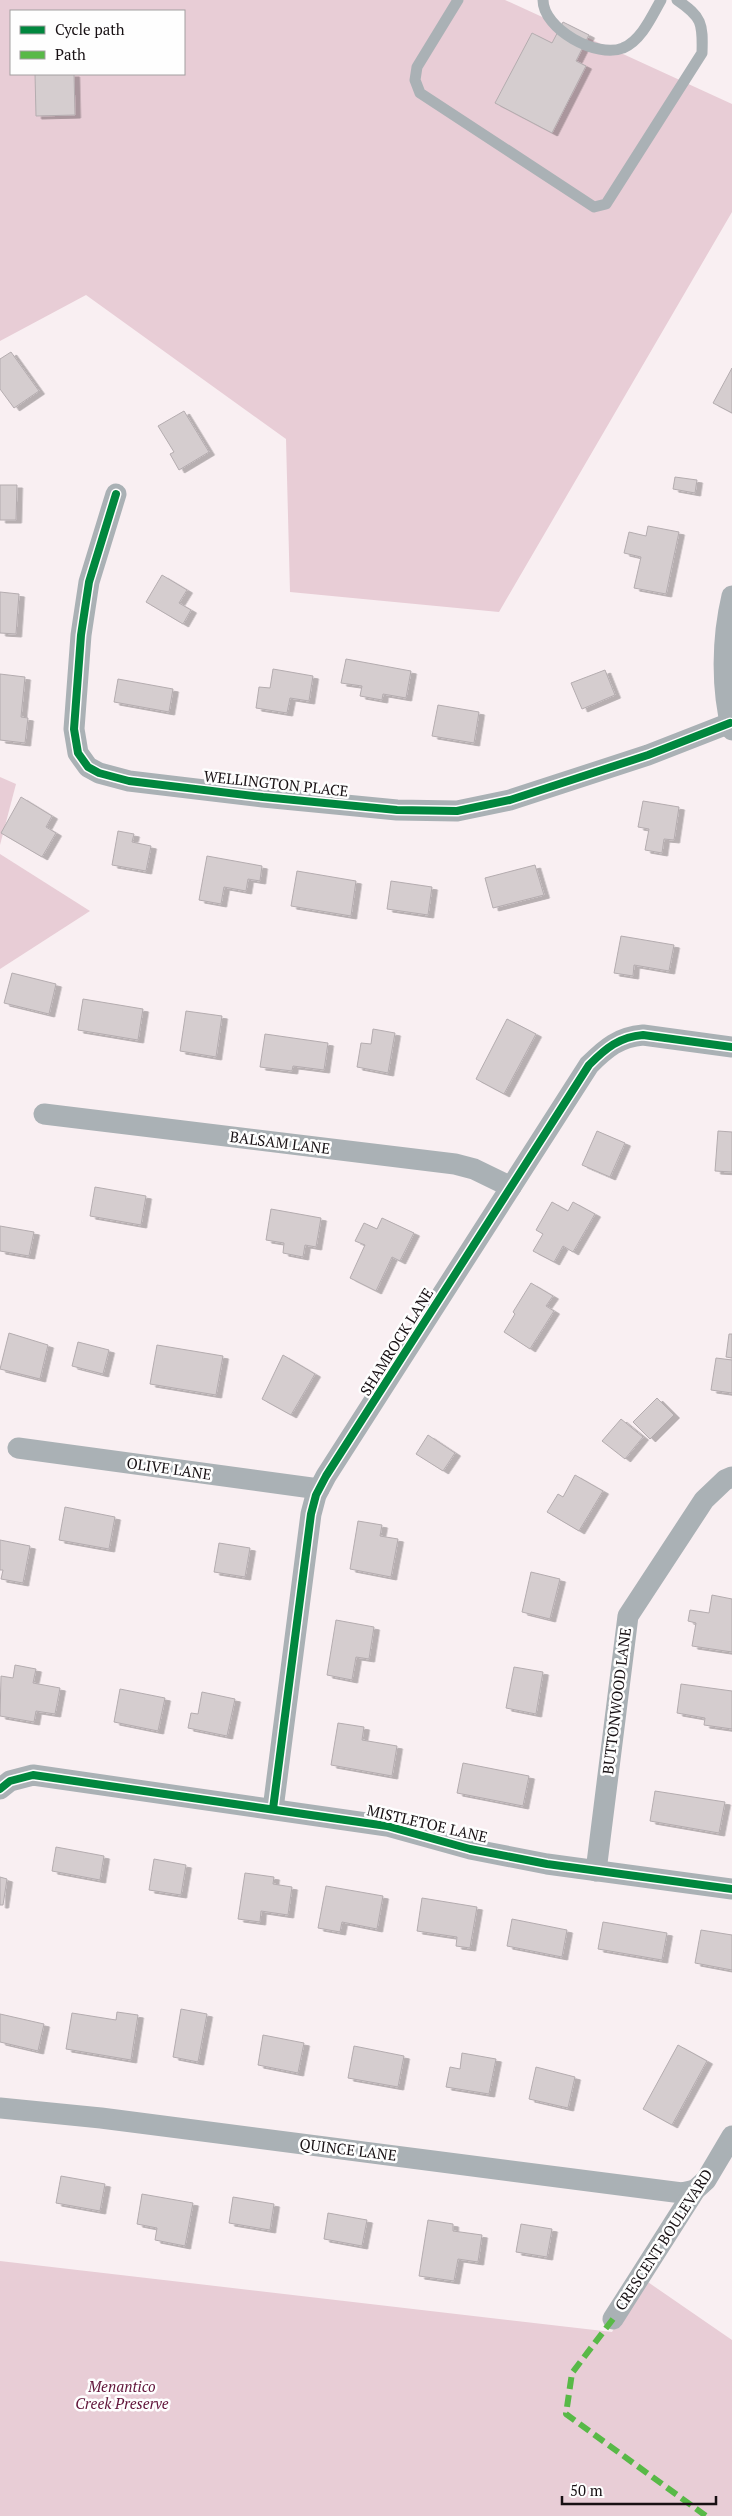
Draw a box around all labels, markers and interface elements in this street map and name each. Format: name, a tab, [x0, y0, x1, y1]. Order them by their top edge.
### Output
legend	[10, 10, 185, 75]
text: Cycle path	[55, 19, 125, 39]
text: Path	[55, 44, 86, 64]
street label: WELLINGTON PLACE	[203, 765, 349, 801]
street label: BALSAM LANE	[229, 1126, 331, 1158]
street label: SHAMROCK LANE	[355, 1284, 437, 1399]
street label: OLIVE LANE	[125, 1452, 213, 1484]
street label: BUTTONWOOD LANE	[597, 1626, 635, 1775]
street label: MISTLETOE LANE	[365, 1799, 489, 1847]
street label: QUINCE LANE	[298, 2133, 398, 2165]
street label: CRESCENT BOULEVARD	[610, 2165, 716, 2314]
park label: Menantico Creek Preserve	[75, 2376, 169, 2413]
scale bar	[562, 2474, 716, 2506]
text: 50 m	[570, 2480, 603, 2500]

